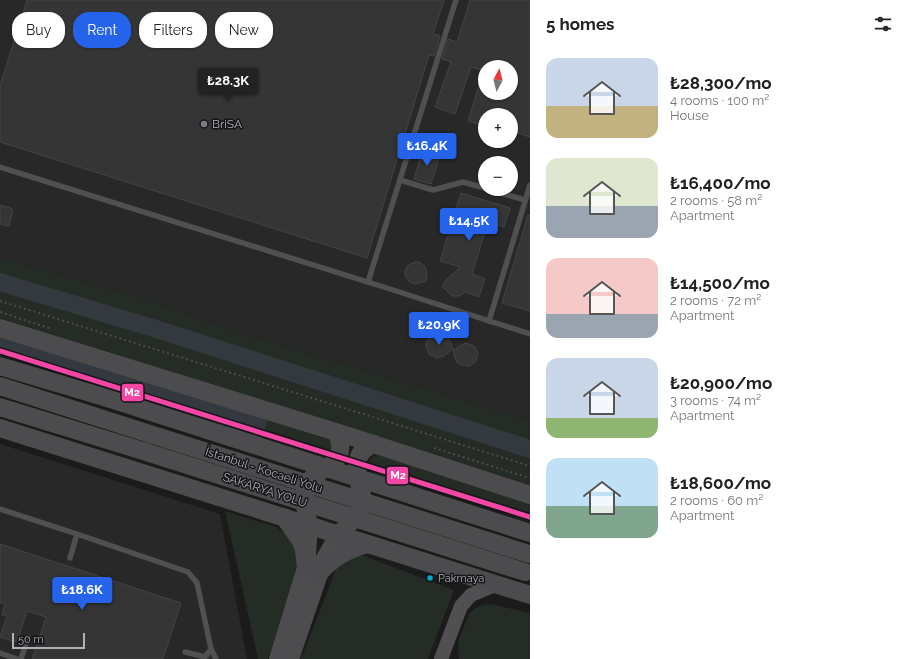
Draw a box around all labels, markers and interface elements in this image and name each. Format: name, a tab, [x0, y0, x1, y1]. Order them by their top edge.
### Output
chip: Buy	[12, 12, 65, 48]
chip: Rent	[73, 12, 131, 48]
chip: Filters	[139, 12, 207, 48]
chip: New	[215, 12, 273, 48]
icon: filters	[872, 13, 894, 35]
text: 5 homes	[546, 14, 614, 34]
north arrow	[478, 60, 518, 100]
map controls	[478, 60, 518, 196]
pin: ₺28.3K	[195, 68, 261, 102]
text: ₺28.3K	[207, 73, 249, 88]
text: ₺28,300/mo	[670, 73, 772, 93]
icon: home	[578, 74, 626, 122]
text: 4 rooms · 100 m²	[670, 93, 769, 108]
button: +	[478, 108, 518, 148]
text: House	[670, 108, 709, 123]
place label: BriSA	[212, 117, 242, 131]
marker: BriSA	[199, 119, 209, 129]
pin: ₺16.4K	[394, 133, 460, 167]
text: ₺16.4K	[406, 138, 448, 153]
button: −	[478, 156, 518, 196]
text: ₺16,400/mo	[670, 173, 771, 193]
icon: home	[578, 174, 626, 222]
text: 2 rooms · 58 m²	[670, 193, 762, 208]
pin: ₺14.5K	[436, 208, 502, 242]
text: Apartment	[670, 208, 734, 223]
text: ₺14.5K	[449, 213, 489, 228]
text: ₺14,500/mo	[670, 273, 770, 293]
icon: home	[578, 274, 626, 322]
text: 2 rooms · 72 m²	[670, 293, 761, 308]
text: Apartment	[670, 308, 734, 323]
pin: ₺20.9K	[406, 312, 472, 346]
text: ₺20.9K	[418, 317, 460, 332]
text: ₺20,900/mo	[670, 373, 772, 393]
icon: home	[578, 374, 626, 422]
line badge: M2	[121, 383, 144, 402]
text: M2	[124, 386, 140, 399]
text: 3 rooms · 74 m²	[670, 393, 761, 408]
text: Apartment	[670, 408, 734, 423]
street label: İstanbul - Kocaeli Yolu	[204, 444, 324, 496]
line badge: M2	[386, 466, 409, 485]
text: M2	[390, 469, 406, 482]
street label: SAKARYA YOLU	[221, 470, 309, 510]
text: ₺18,600/mo	[670, 473, 771, 493]
icon: home	[578, 474, 626, 522]
text: 2 rooms · 60 m²	[670, 493, 763, 508]
text: Apartment	[670, 508, 734, 523]
place label: Pakmaya	[438, 572, 484, 585]
marker: Pakmaya	[425, 573, 435, 583]
pin: ₺18.6K	[49, 577, 115, 611]
text: ₺18.6K	[61, 582, 103, 597]
scale bar	[12, 631, 85, 650]
text: 50 m	[18, 633, 44, 646]

